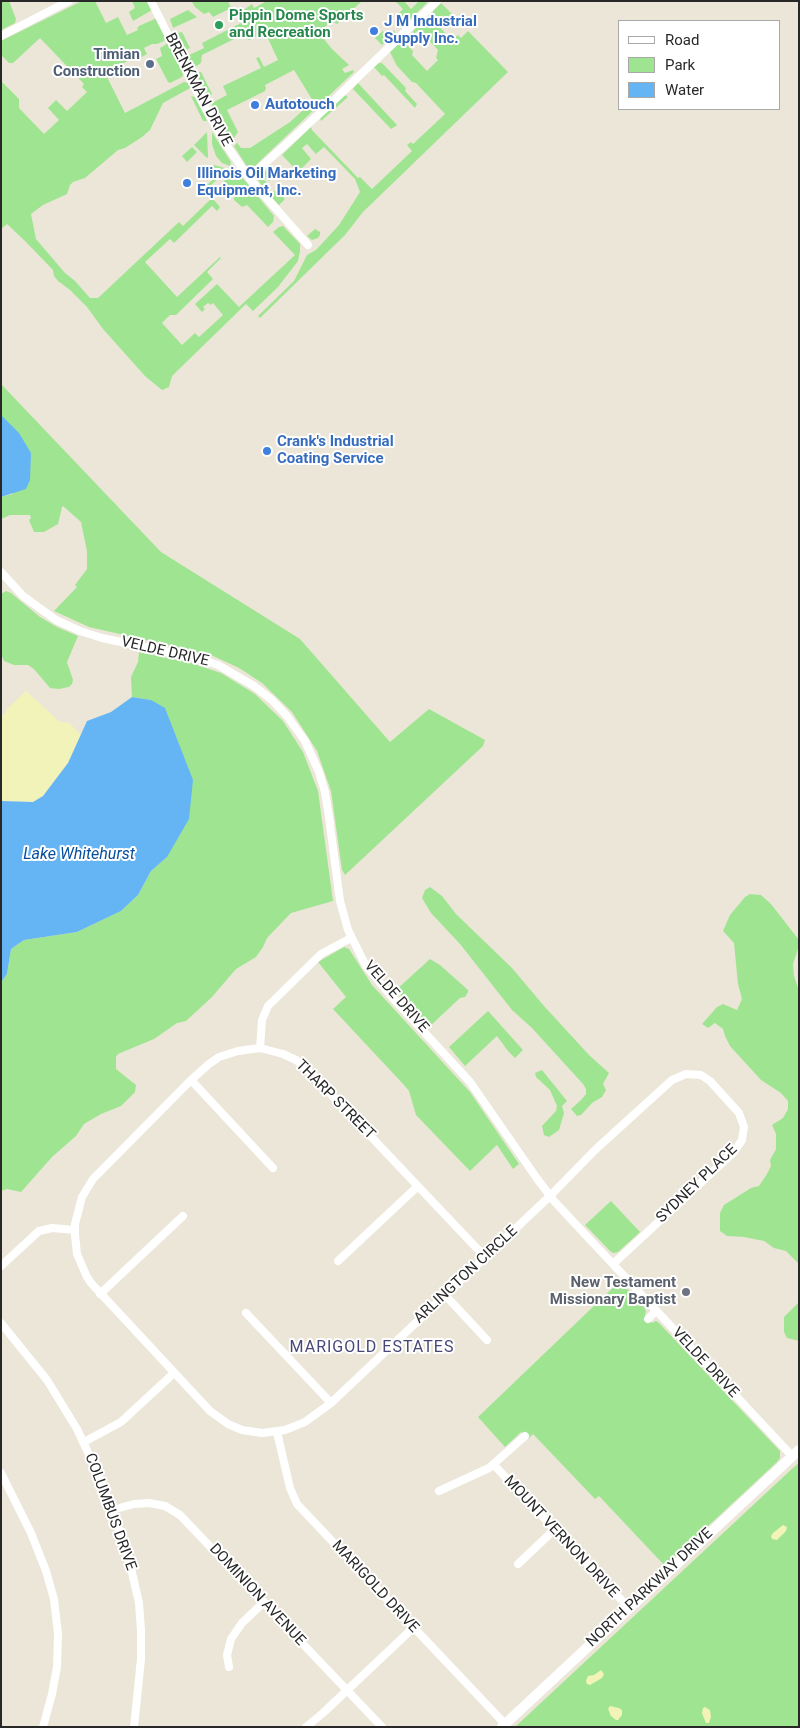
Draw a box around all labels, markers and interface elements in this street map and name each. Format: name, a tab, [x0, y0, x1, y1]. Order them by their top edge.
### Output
place label: Pippin Dome Sports and Recreation	[229, 7, 363, 42]
place label: J M Industrial Supply Inc.	[384, 13, 477, 48]
marker: Pippin Dome Sports and Recreation	[213, 19, 225, 31]
legend	[618, 20, 780, 110]
marker: J M Industrial Supply Inc.	[368, 25, 380, 37]
street label: BRENKMAN DRIVE	[160, 30, 236, 150]
text: Road	[665, 31, 699, 49]
place label: Timian Construction	[53, 46, 140, 81]
text: Park	[665, 56, 695, 74]
marker: Timian Construction	[144, 58, 156, 70]
text: Water	[665, 81, 704, 99]
place label: Autotouch	[265, 96, 335, 114]
marker: Autotouch	[249, 99, 261, 111]
place label: Illinois Oil Marketing Equipment, Inc.	[197, 165, 336, 200]
marker: Illinois Oil Marketing Equipment, Inc.	[181, 177, 193, 189]
place label: Crank's Industrial Coating Service	[277, 433, 394, 468]
marker: Crank's Industrial Coating Service	[261, 445, 273, 457]
street label: VELDE DRIVE	[119, 633, 211, 671]
water label: Lake Whitehurst	[23, 845, 135, 865]
street label: VELDE DRIVE	[360, 957, 432, 1037]
street label: THARP STREET	[291, 1056, 379, 1144]
street label: SYDNEY PLACE	[653, 1141, 741, 1227]
street label: ARLINGTON CIRCLE	[410, 1222, 522, 1328]
place label: New Testament Missionary Baptist	[550, 1274, 676, 1309]
marker: New Testament Missionary Baptist	[680, 1286, 692, 1298]
street label: VELDE DRIVE	[668, 1324, 742, 1402]
district label: MARIGOLD ESTATES	[288, 1338, 456, 1358]
street label: COLUMBUS DRIVE	[80, 1451, 140, 1573]
street label: MOUNT VERNON DRIVE	[500, 1472, 622, 1602]
street label: NORTH PARKWAY DRIVE	[583, 1525, 717, 1651]
street label: MARIGOLD DRIVE	[328, 1537, 422, 1637]
street label: DOMINION AVENUE	[205, 1540, 309, 1650]

